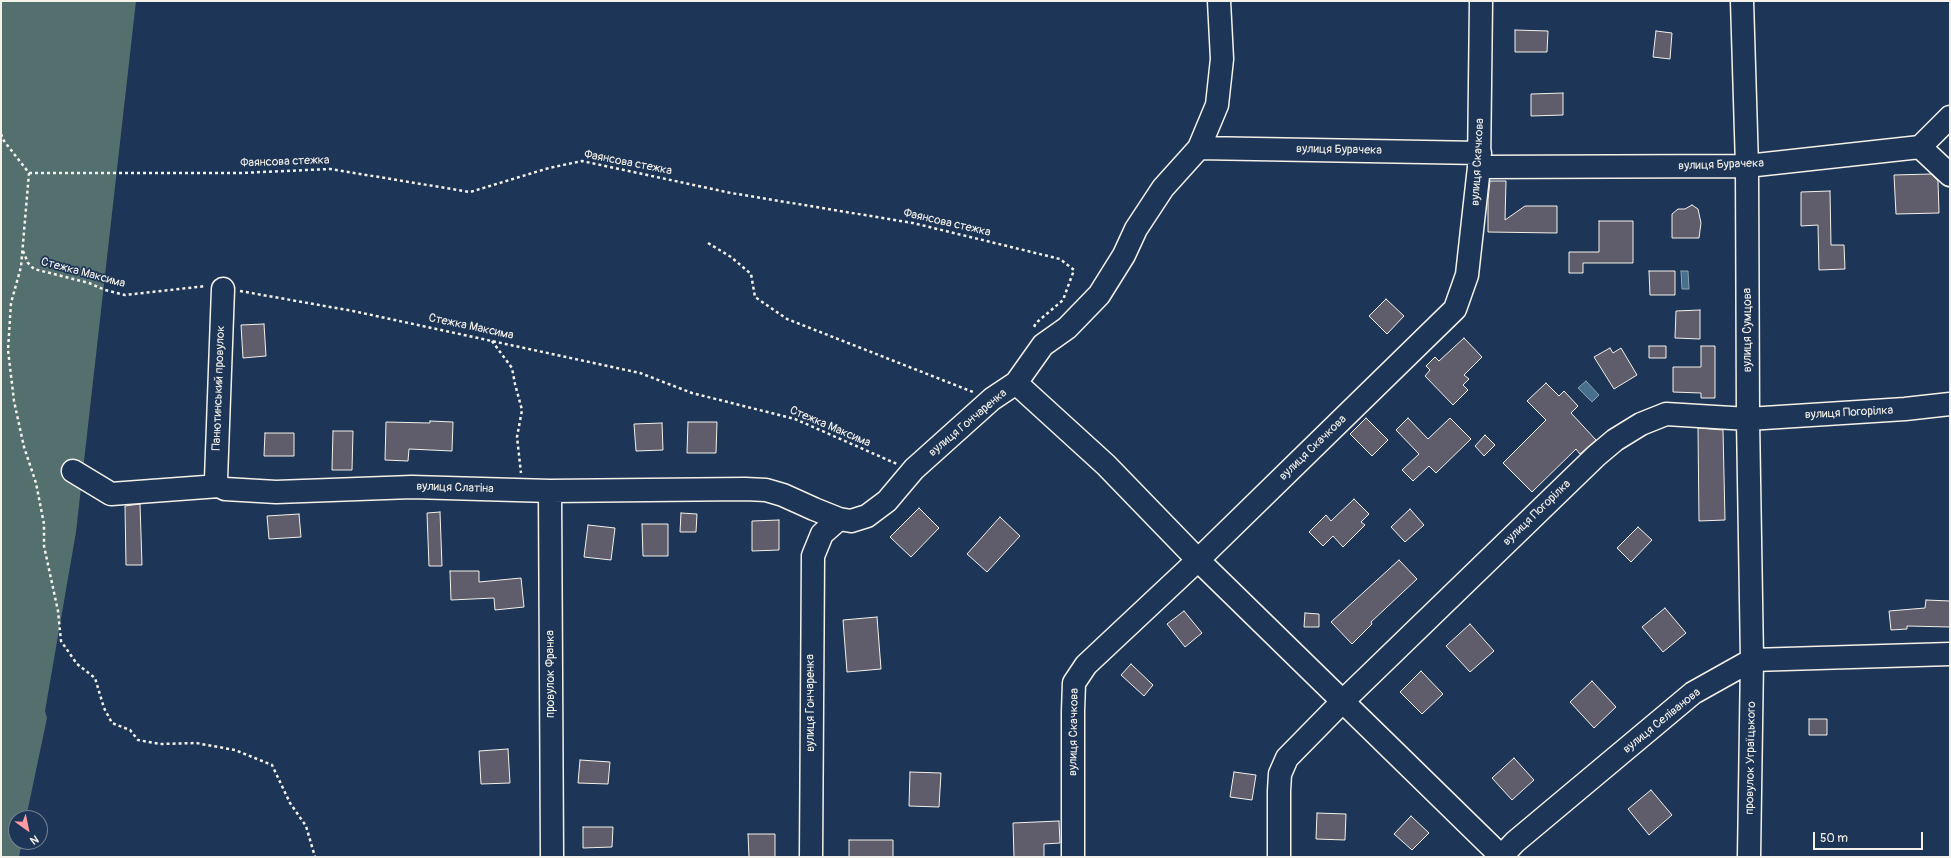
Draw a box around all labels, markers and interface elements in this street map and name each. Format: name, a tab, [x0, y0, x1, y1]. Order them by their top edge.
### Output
street label: вулиця Скачкова	[1469, 118, 1487, 206]
street label: вулиця Бурачека	[1296, 142, 1382, 158]
street label: Фаянсова стежка	[583, 147, 673, 179]
street label: Фаянсова стежка	[240, 153, 330, 171]
street label: вулиця Бурачека	[1678, 156, 1764, 174]
street label: Фаянсова стежка	[902, 206, 992, 240]
street label: Стежка Максима	[39, 255, 127, 291]
street label: вулиця Сумцова	[1741, 288, 1755, 372]
street label: Стежка Максима	[427, 311, 515, 343]
street label: Панютинський провулок	[210, 325, 228, 451]
street label: вулиця Гончаренка	[926, 386, 1010, 460]
street label: Стежка Максима	[787, 403, 873, 451]
street label: вулиця Погорілка	[1804, 403, 1894, 423]
street label: вулиця Скачкова	[1276, 412, 1350, 484]
street label: вулиця Погорілка	[1500, 477, 1574, 549]
street label: вулиця Слатіна	[416, 479, 494, 497]
street label: провулок Франка	[544, 630, 558, 718]
street label: вулиця Гончаренка	[804, 654, 818, 752]
street label: вулиця Селіванова	[1620, 685, 1704, 757]
street label: вулиця Скачкова	[1066, 688, 1082, 776]
street label: провулок Уграїцького	[1743, 701, 1759, 815]
north arrow	[8, 810, 48, 850]
scale bar	[1815, 824, 1925, 850]
text: 50 m	[1820, 831, 1848, 846]
text: N	[28, 832, 41, 847]

